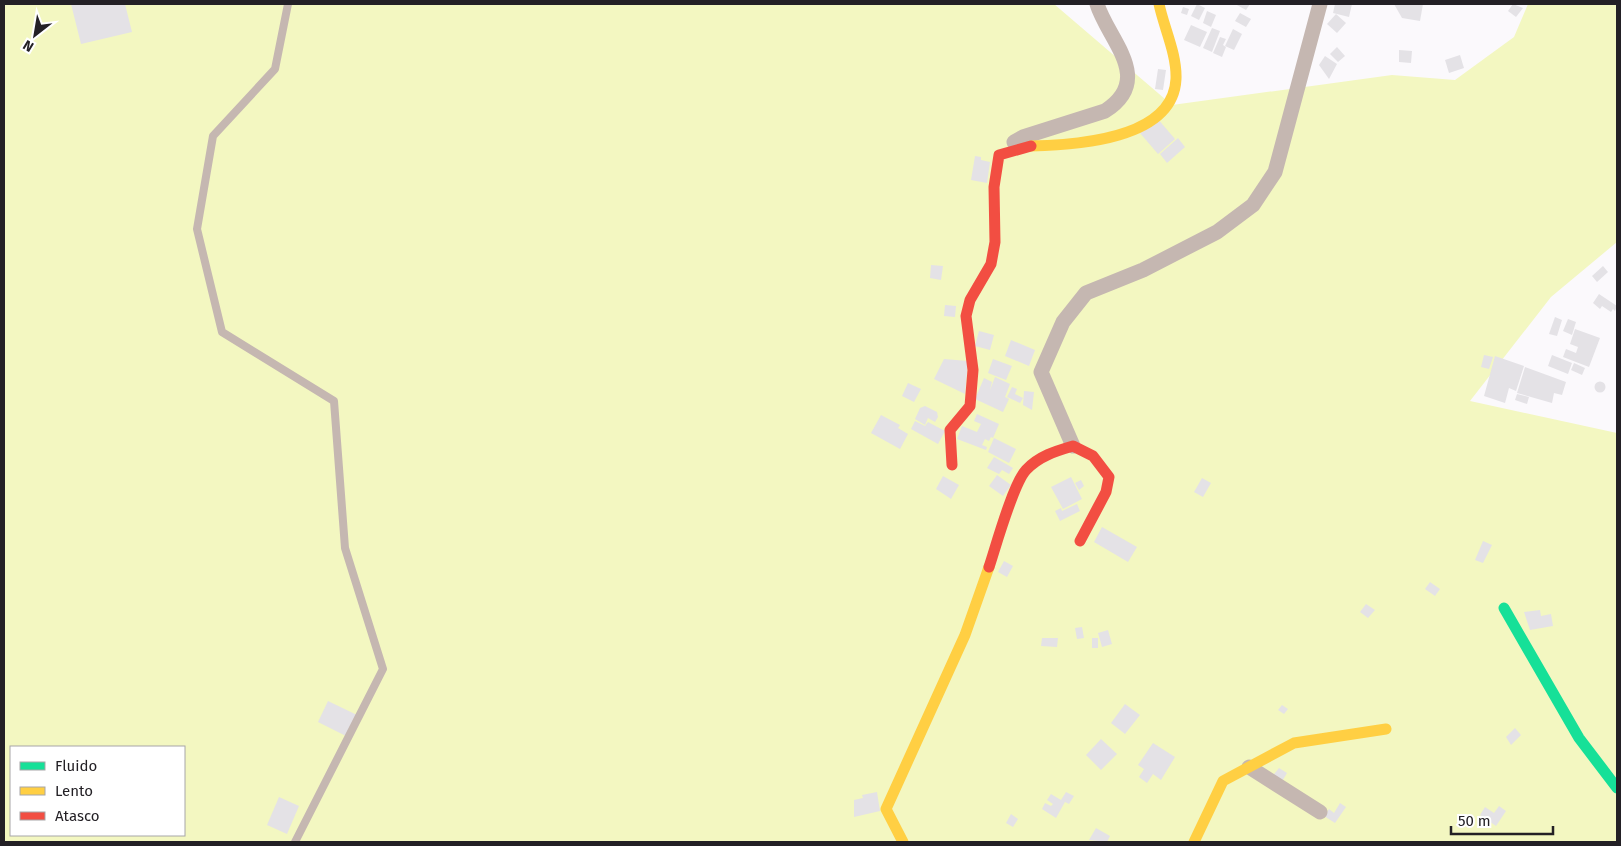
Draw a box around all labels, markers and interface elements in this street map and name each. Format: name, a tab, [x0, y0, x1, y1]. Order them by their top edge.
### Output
north arrow	[10, 10, 60, 60]
text: N	[20, 36, 37, 55]
legend	[10, 746, 185, 836]
text: Fluido	[55, 757, 97, 775]
text: Lento	[55, 782, 93, 800]
scale bar	[1451, 804, 1554, 836]
text: Atasco	[55, 807, 100, 825]
text: 50 m	[1458, 812, 1491, 830]

